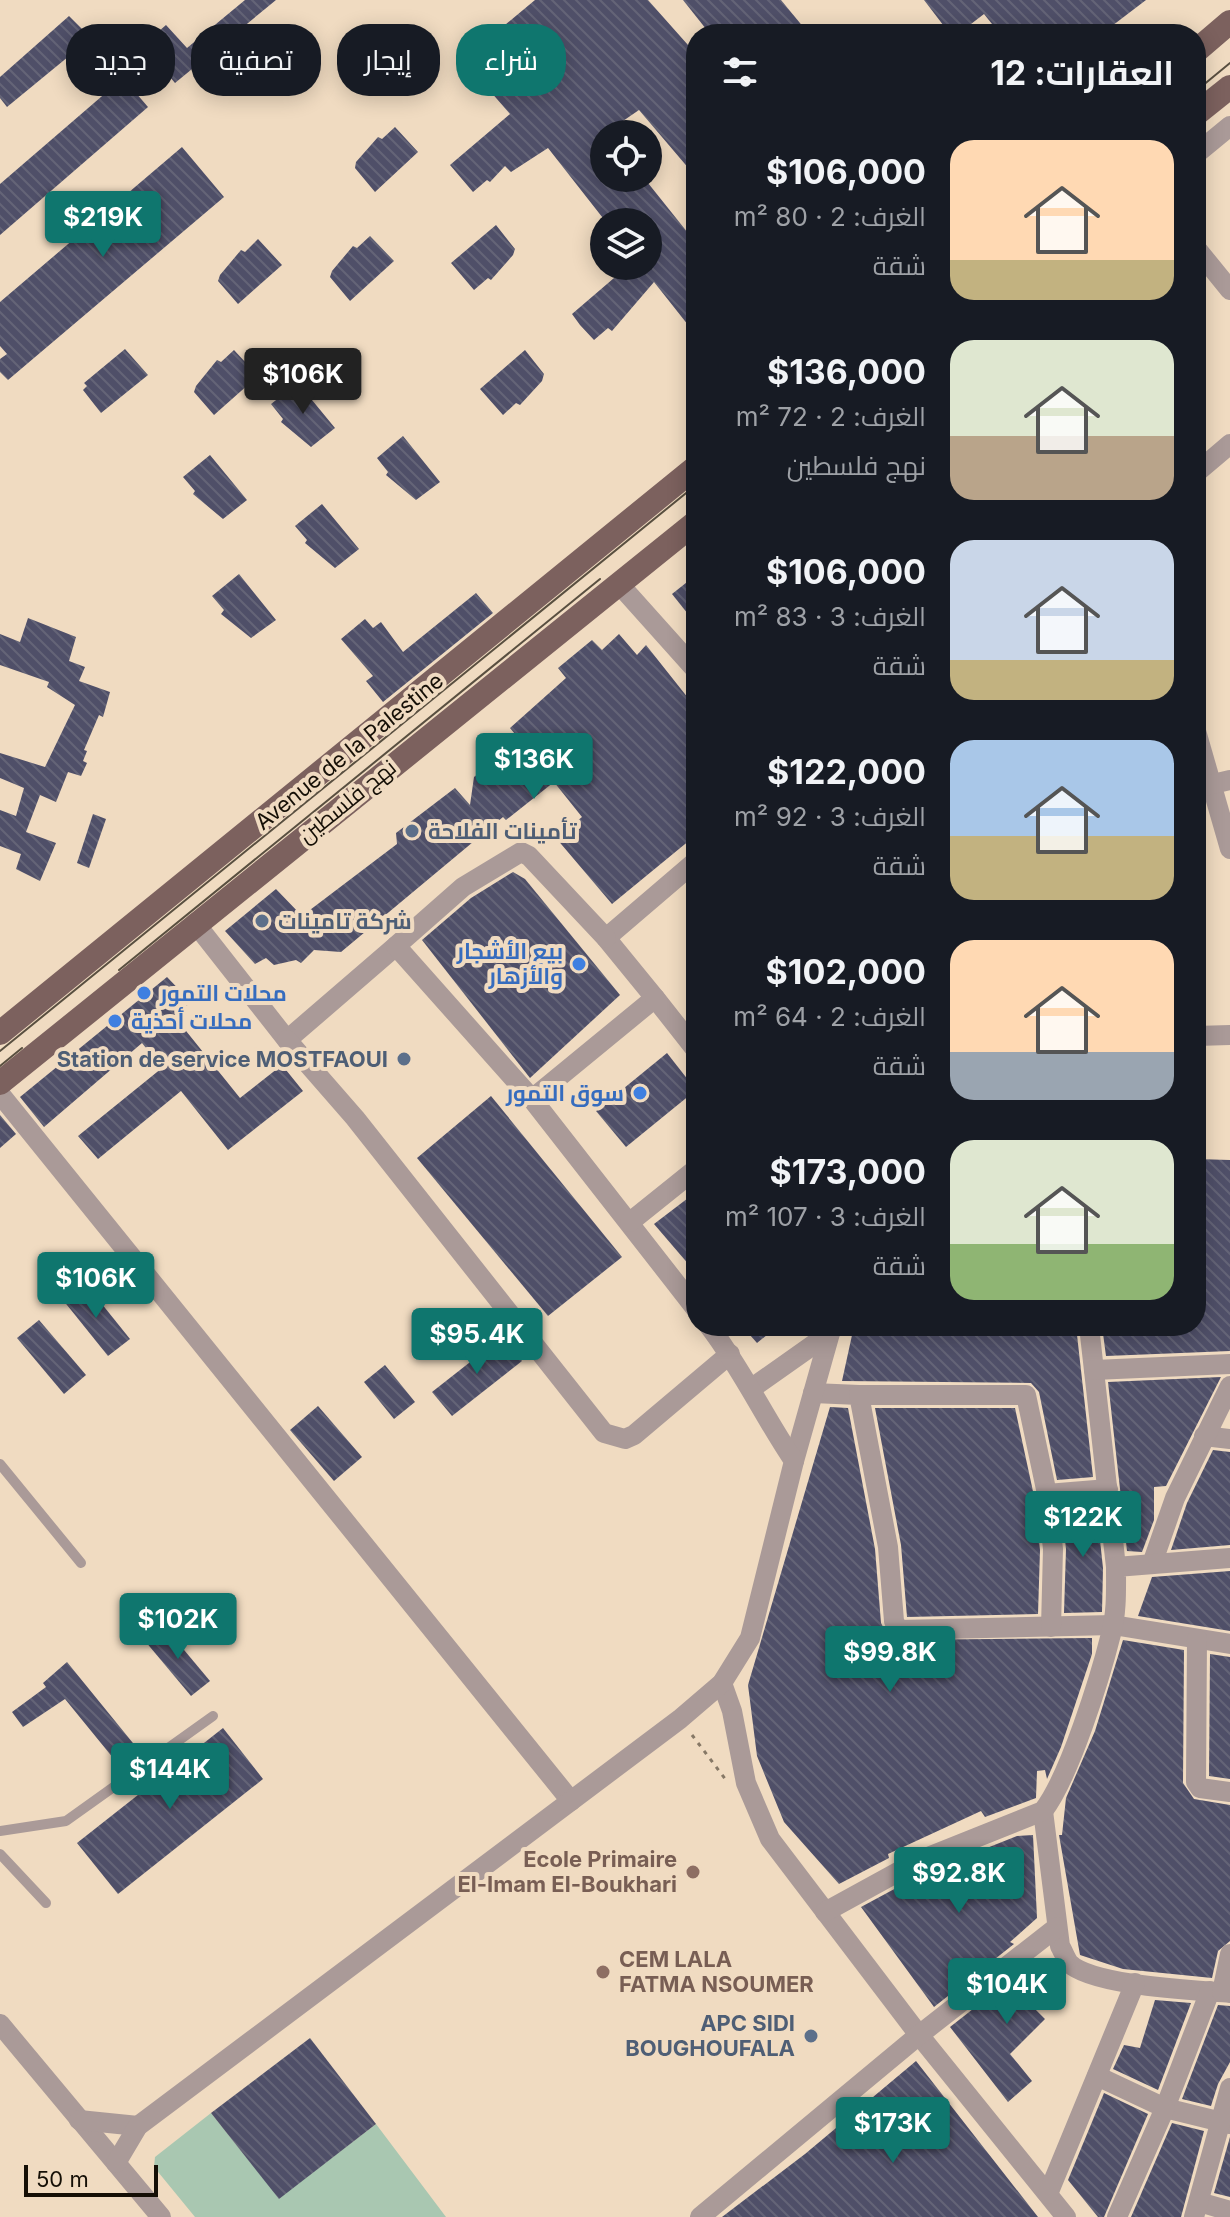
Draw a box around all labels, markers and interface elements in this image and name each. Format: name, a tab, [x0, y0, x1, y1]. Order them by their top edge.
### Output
chip: جديد	[66, 24, 175, 96]
chip: تصفية	[191, 24, 321, 96]
chip: إيجار	[337, 24, 440, 96]
chip: شراء	[456, 24, 566, 96]
icon: filters	[718, 50, 762, 94]
text: العقارات: 12	[990, 52, 1174, 93]
map controls	[590, 120, 662, 280]
button: locate	[590, 120, 662, 192]
text: $106,000	[766, 151, 926, 192]
icon: home	[1014, 172, 1110, 268]
pin: $219K	[47, 191, 159, 259]
text: $219K	[63, 201, 143, 232]
text: الغرف: 2 · 80 m²	[734, 201, 926, 232]
button: layers	[590, 208, 662, 280]
text: شقة	[873, 250, 926, 281]
pin: $106K	[247, 348, 359, 416]
text: $136,000	[767, 351, 926, 392]
text: $106K	[262, 358, 344, 389]
icon: home	[1014, 372, 1110, 468]
text: الغرف: 2 · 72 m²	[736, 401, 926, 432]
text: نهج فلسطين	[787, 450, 926, 481]
text: $106,000	[766, 551, 926, 592]
icon: home	[1014, 572, 1110, 668]
text: الغرف: 3 · 83 m²	[734, 601, 926, 632]
text: شقة	[873, 650, 926, 681]
street label: Avenue de la Palestine	[250, 667, 448, 835]
pin: $136K	[478, 733, 590, 801]
text: $136K	[494, 743, 574, 774]
text: $122,000	[767, 751, 926, 792]
street label: نهج فلسطين	[293, 754, 402, 850]
icon: home	[1014, 772, 1110, 868]
text: الغرف: 3 · 92 m²	[734, 801, 926, 832]
place label: تأمينات الفلاحة	[428, 817, 577, 844]
marker: تأمينات الفلاحة	[403, 822, 421, 840]
text: شقة	[873, 850, 926, 881]
place label: شركة تامينات	[278, 908, 412, 935]
marker: شركة تامينات	[253, 912, 271, 930]
place label: بيع الأشجار والأزهار	[456, 938, 563, 990]
text: $102,000	[766, 951, 926, 992]
marker: بيع الأشجار والأزهار	[570, 955, 588, 973]
icon: home	[1014, 972, 1110, 1068]
place label: محلات التمور	[159, 980, 287, 1007]
marker: محلات التمور	[135, 984, 153, 1002]
text: الغرف: 2 · 64 m²	[733, 1001, 926, 1032]
place label: محلات أحذية	[131, 1007, 252, 1034]
marker: محلات أحذية	[106, 1012, 124, 1030]
place label: Station de service MOSTFAOUI	[57, 1046, 388, 1072]
marker: Station de service MOSTFAOUI	[395, 1050, 413, 1068]
text: شقة	[873, 1050, 926, 1081]
place label: سوق التمور	[505, 1080, 624, 1107]
marker: سوق التمور	[631, 1084, 649, 1102]
text: $173,000	[769, 1151, 926, 1192]
icon: home	[1014, 1172, 1110, 1268]
text: الغرف: 3 · 107 m²	[725, 1201, 926, 1232]
text: شقة	[873, 1250, 926, 1281]
pin: $106K	[40, 1252, 152, 1320]
text: $106K	[55, 1262, 137, 1293]
pin: $95.4K	[412, 1308, 542, 1376]
text: $95.4K	[430, 1318, 524, 1349]
pin: $122K	[1027, 1491, 1139, 1559]
text: $122K	[1043, 1501, 1123, 1532]
pin: $102K	[122, 1593, 234, 1661]
text: $102K	[138, 1603, 218, 1634]
pin: $99.8K	[825, 1626, 955, 1694]
text: $99.8K	[843, 1636, 937, 1667]
pin: $144K	[114, 1743, 226, 1811]
text: $144K	[129, 1753, 211, 1784]
place label: Ecole Primaire El-Imam El-Boukhari	[457, 1846, 677, 1897]
pin: $92.8K	[894, 1847, 1024, 1915]
text: $92.8K	[912, 1857, 1006, 1888]
marker: Ecole Primaire El-Imam El-Boukhari	[684, 1863, 702, 1881]
place label: CEM LALA FATMA NSOUMER	[619, 1946, 814, 1997]
pin: $104K	[951, 1958, 1063, 2026]
marker: CEM LALA FATMA NSOUMER	[594, 1963, 612, 1981]
text: $104K	[966, 1968, 1048, 1999]
place label: APC SIDI BOUGHOUFALA	[625, 2010, 795, 2061]
marker: APC SIDI BOUGHOUFALA	[802, 2027, 820, 2045]
pin: $173K	[837, 2097, 949, 2165]
text: $173K	[854, 2107, 932, 2138]
scale bar	[24, 2161, 158, 2197]
text: 50 m	[36, 2166, 89, 2192]

